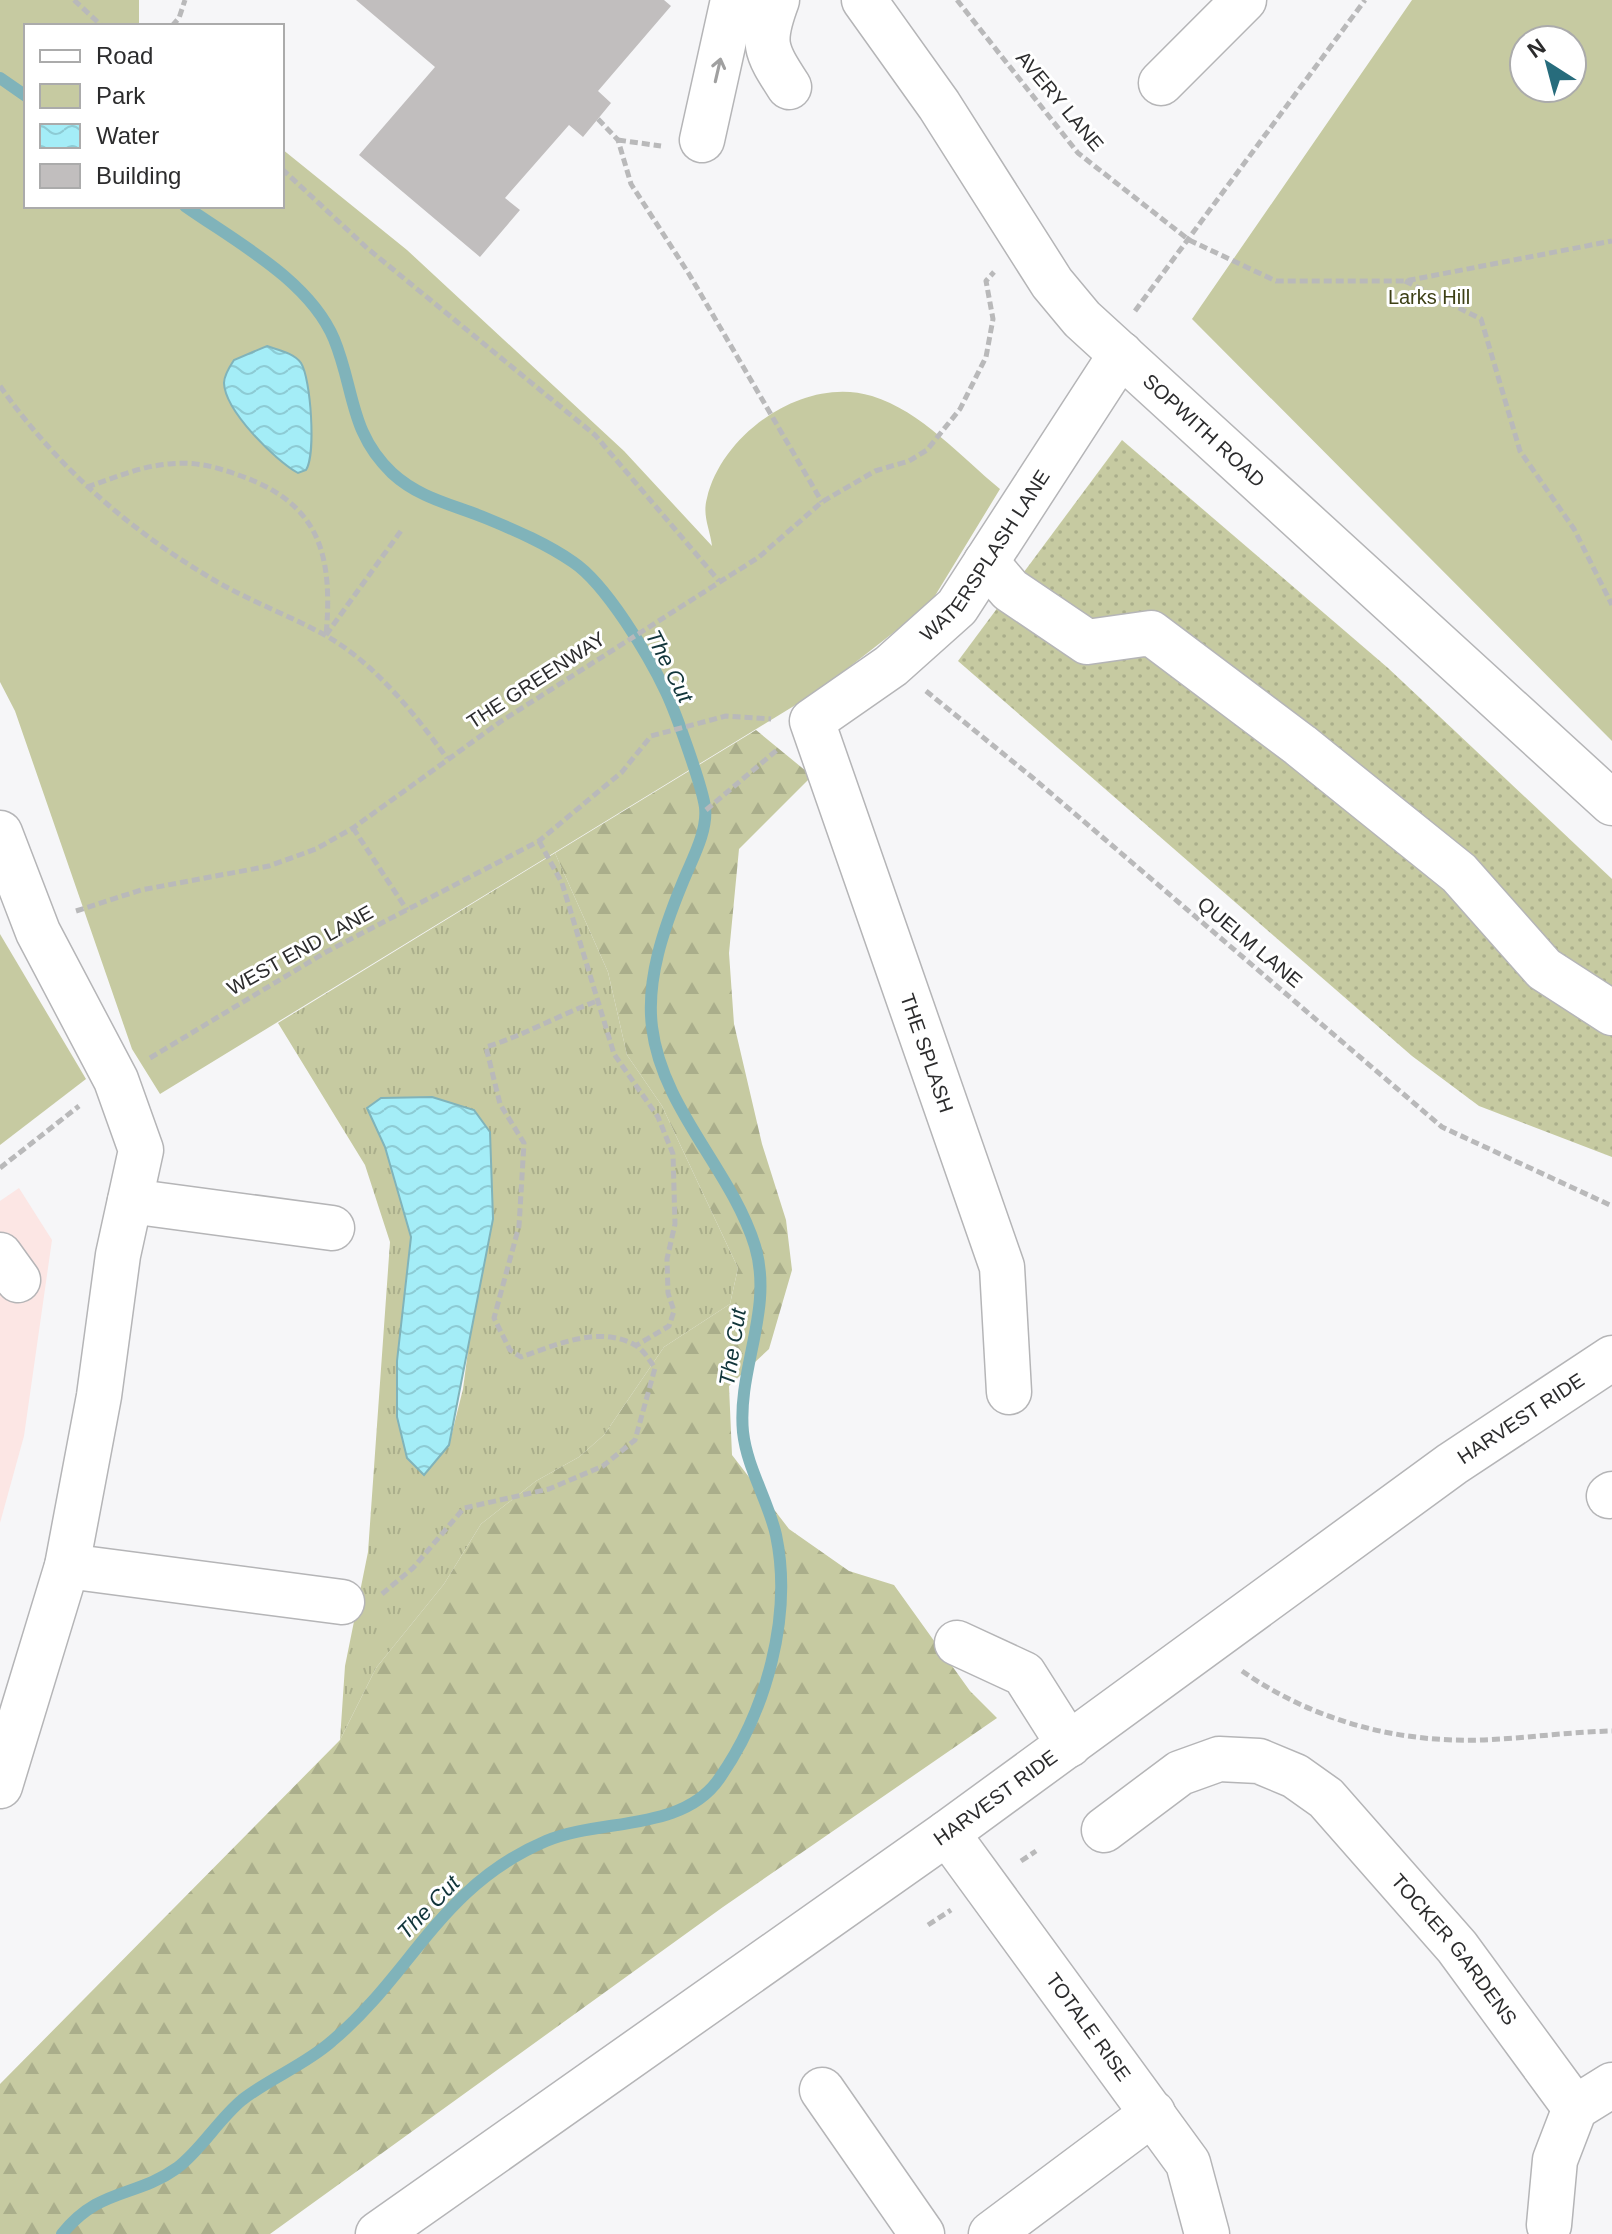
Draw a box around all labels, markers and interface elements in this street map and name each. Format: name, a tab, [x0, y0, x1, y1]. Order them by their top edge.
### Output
legend	[24, 24, 284, 208]
north arrow	[1508, 24, 1588, 104]
text: N	[1523, 33, 1550, 63]
text: Road	[96, 42, 153, 69]
street label: AVERY LANE	[1012, 47, 1108, 155]
one-way arrow	[711, 58, 726, 83]
text: Park	[96, 82, 146, 109]
text: Water	[96, 122, 159, 149]
text: Building	[96, 162, 181, 189]
park label: Larks Hill	[1388, 286, 1470, 308]
street label: SOPWITH ROAD	[1139, 369, 1269, 491]
street label: WATERSPLASH LANE	[916, 466, 1054, 646]
water label: The Cut	[641, 626, 699, 708]
street label: THE GREENWAY	[463, 627, 609, 733]
street label: QUELM LANE	[1194, 892, 1306, 992]
street label: WEST END LANE	[223, 901, 377, 999]
street label: THE SPLASH	[896, 991, 958, 1115]
water label: The Cut	[714, 1306, 751, 1388]
street label: HARVEST RIDE	[1453, 1369, 1588, 1468]
street label: HARVEST RIDE	[929, 1745, 1061, 1850]
street label: TOCKER GARDENS	[1387, 1869, 1521, 2029]
water label: The Cut	[392, 1870, 465, 1944]
street label: TOTALE RISE	[1042, 1969, 1135, 2085]

